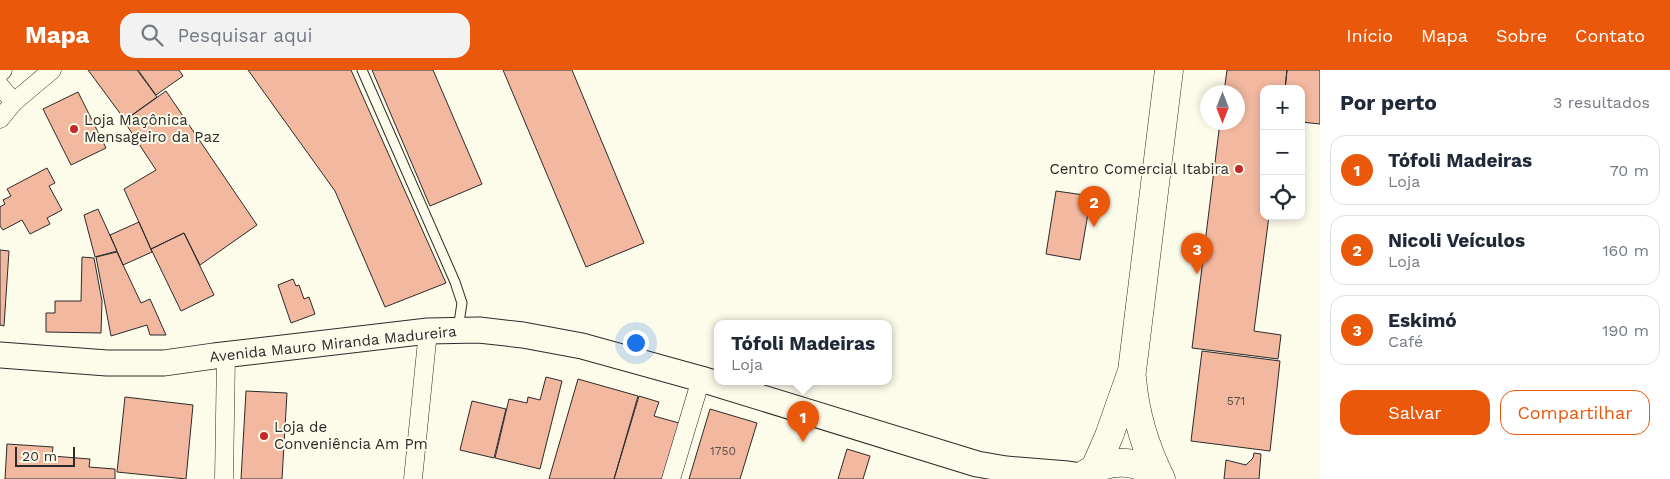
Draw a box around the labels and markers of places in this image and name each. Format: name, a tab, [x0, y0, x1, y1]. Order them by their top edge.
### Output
place label: Loja Maçônica Mensageiro da Paz	[84, 111, 220, 146]
marker: Loja Maçônica Mensageiro da Paz	[68, 123, 80, 135]
place label: Centro Comercial Itabira	[1049, 160, 1229, 178]
marker: Centro Comercial Itabira	[1233, 163, 1245, 175]
pin: 2	[1078, 186, 1110, 227]
pin: 3	[1181, 233, 1213, 274]
pin: 1	[787, 401, 819, 442]
place label: Loja de Conveniência Am Pm	[274, 418, 428, 453]
marker: Loja de Conveniência Am Pm	[258, 430, 270, 442]

